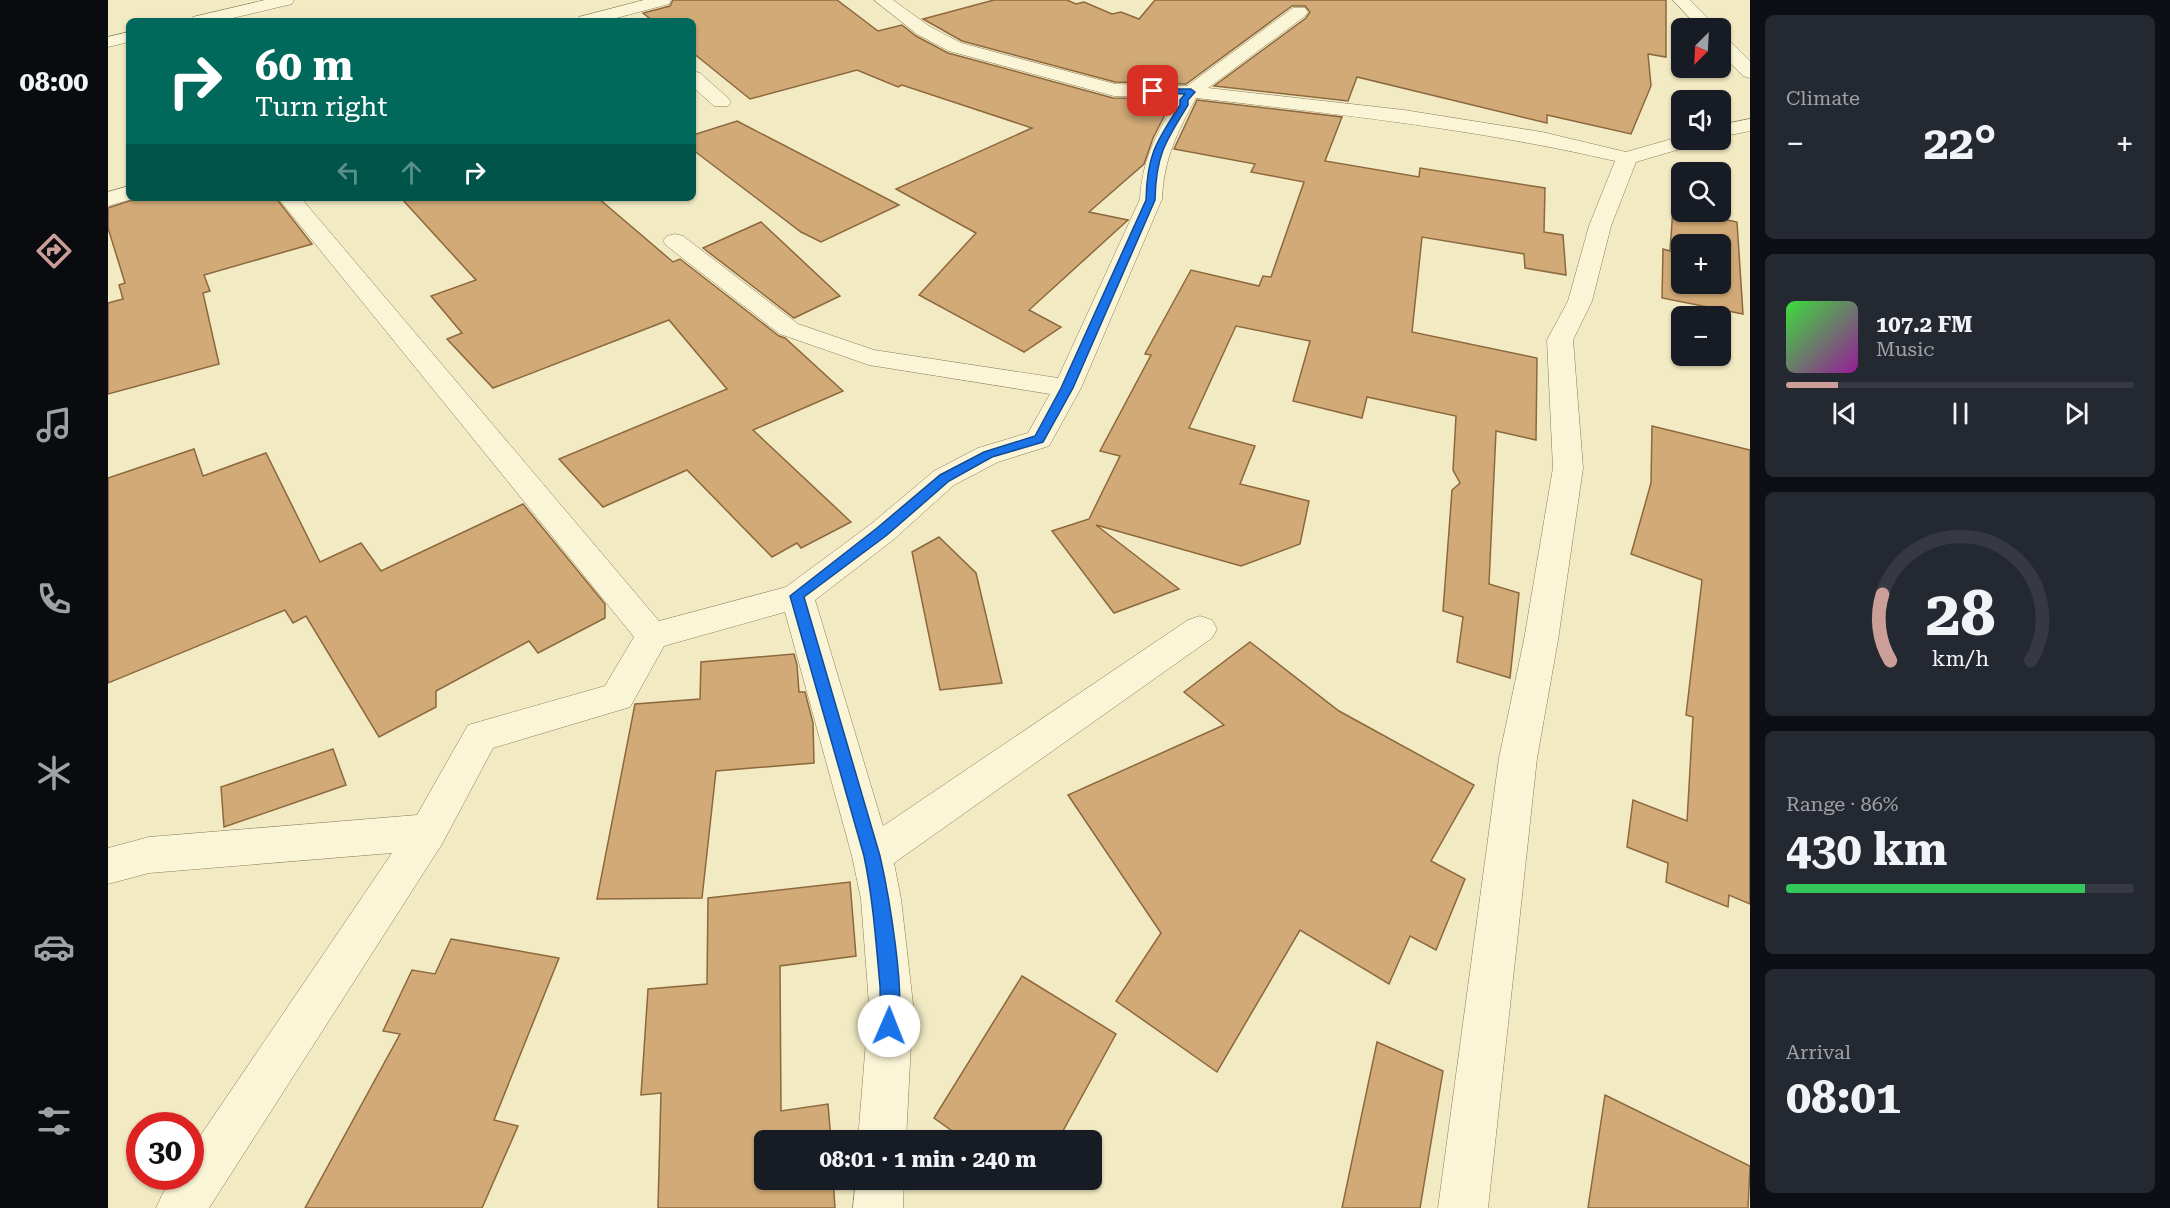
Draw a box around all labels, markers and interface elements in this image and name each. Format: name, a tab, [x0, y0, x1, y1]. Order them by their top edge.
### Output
north arrow	[1671, 18, 1731, 78]
map controls	[1671, 18, 1731, 366]
text: 60 m	[255, 41, 353, 90]
icon: right	[156, 42, 234, 120]
pin	[1127, 65, 1178, 116]
text: 08:00	[20, 66, 88, 98]
icon: arrive	[1136, 74, 1169, 107]
text: Climate	[1786, 86, 1860, 110]
button: sound	[1671, 90, 1731, 150]
text: Turn right	[255, 91, 388, 123]
text: 22°	[1924, 117, 1996, 170]
text: −	[1786, 124, 1804, 163]
text: +	[2116, 124, 2134, 163]
icon: left	[332, 156, 365, 189]
icon: ahead	[395, 156, 428, 189]
icon: right	[458, 156, 491, 189]
button: search	[1671, 162, 1731, 222]
icon: directions	[33, 230, 75, 272]
button: +	[1671, 234, 1731, 294]
button: −	[1671, 306, 1731, 366]
text: 107.2 FM	[1876, 312, 1973, 337]
text: Music	[1876, 337, 1935, 361]
icon: previous	[1828, 397, 1861, 430]
icon: pause	[1944, 397, 1977, 430]
icon: next	[2060, 397, 2093, 430]
icon: music	[33, 404, 75, 446]
text: 28	[1925, 577, 1995, 650]
icon: phone	[33, 578, 75, 620]
text: km/h	[1931, 646, 1989, 671]
icon: climate	[33, 752, 75, 794]
text: Range · 86%	[1786, 792, 1898, 816]
text: 430 km	[1786, 823, 1947, 876]
icon: car	[33, 926, 75, 968]
position arrow	[857, 994, 921, 1058]
text: Arrival	[1786, 1040, 1851, 1064]
text: 08:01	[1786, 1071, 1901, 1124]
icon: filters	[33, 1100, 75, 1142]
speed limit sign: 30	[126, 1112, 204, 1190]
text: 08:01 · 1 min · 240 m	[819, 1147, 1037, 1172]

